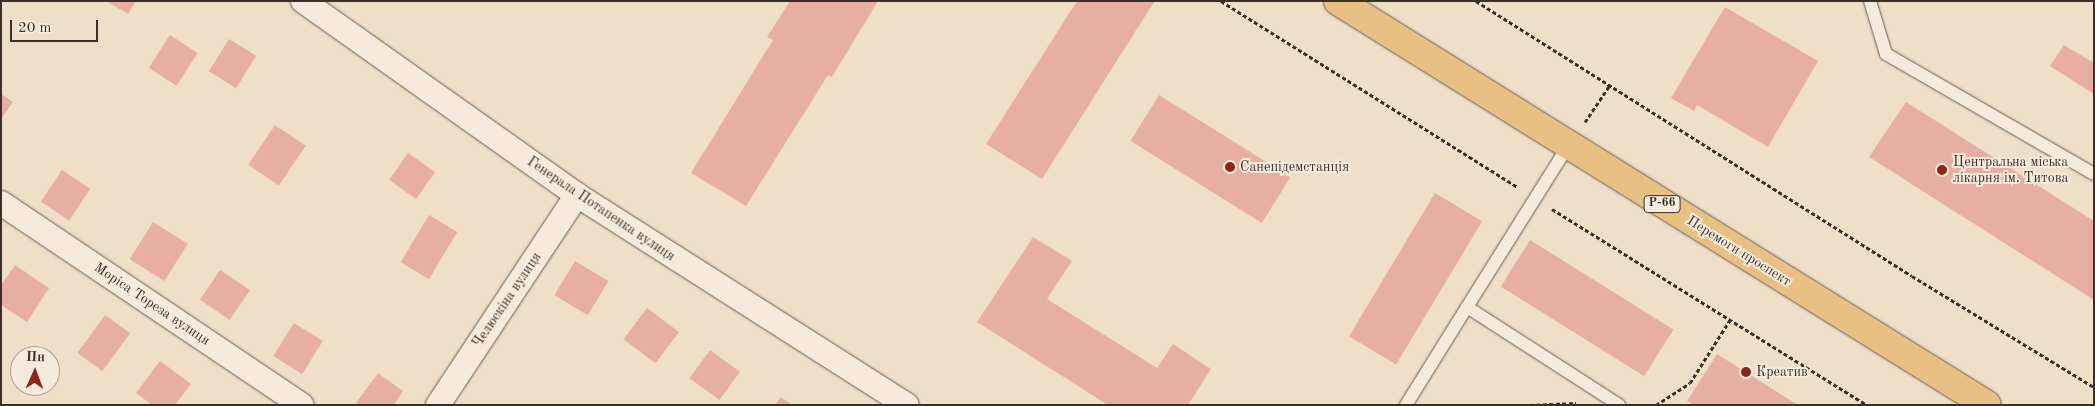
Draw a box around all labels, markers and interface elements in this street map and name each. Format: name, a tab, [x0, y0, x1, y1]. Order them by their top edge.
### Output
scale bar	[12, 10, 100, 42]
text: 20 m	[18, 21, 52, 36]
street label: Генерала Потапенка вулиця	[524, 153, 678, 265]
place label: Центральна міська лікарня ім. Титова	[1953, 154, 2068, 186]
place label: Санепідемстанція	[1240, 159, 1349, 175]
marker: Санепідемстанція	[1224, 161, 1236, 173]
marker: Центральна міська лікарня ім. Титова	[1935, 163, 1949, 177]
road number: Р-66	[1643, 194, 1681, 213]
street label: Перемоги проспект	[1684, 212, 1794, 290]
street label: Челюскіна вулиця	[469, 249, 545, 351]
street label: Моріса Тореза вулиця	[91, 259, 213, 349]
north arrow	[10, 346, 60, 396]
text: Пн	[26, 350, 45, 364]
place label: Креатив	[1756, 364, 1808, 380]
marker: Креатив	[1740, 366, 1752, 378]

